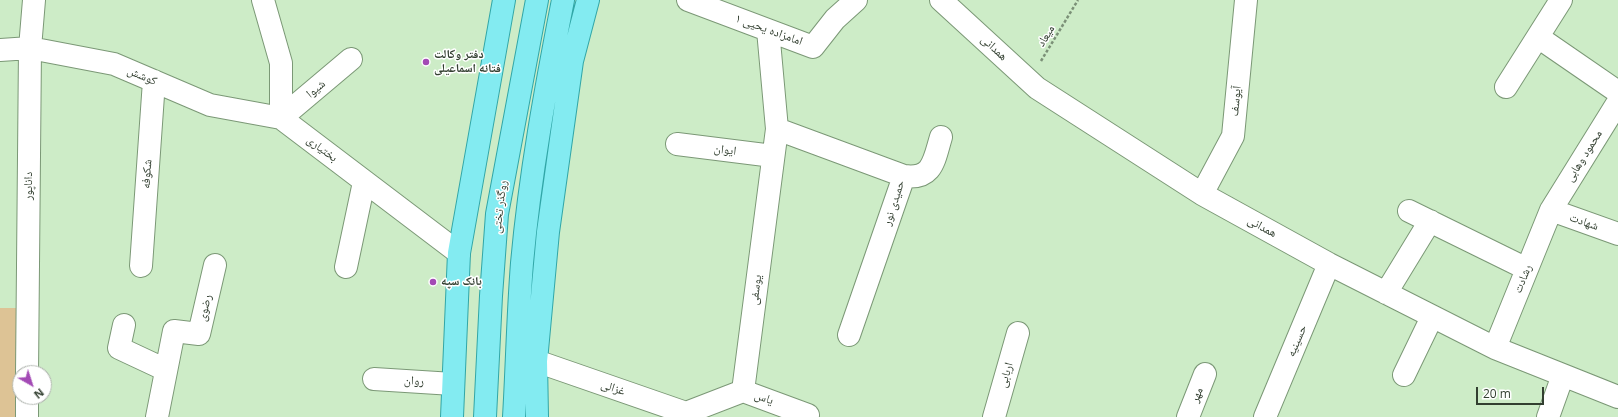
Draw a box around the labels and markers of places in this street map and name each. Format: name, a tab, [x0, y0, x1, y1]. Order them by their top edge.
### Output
place label: دفتر وکالت فتانه اسماعیلی	[434, 48, 501, 76]
marker: دفتر وکالت فتانه اسماعیلی	[421, 57, 431, 67]
place label: بانک سپه	[441, 275, 482, 289]
marker: بانک سپه	[428, 277, 438, 287]

